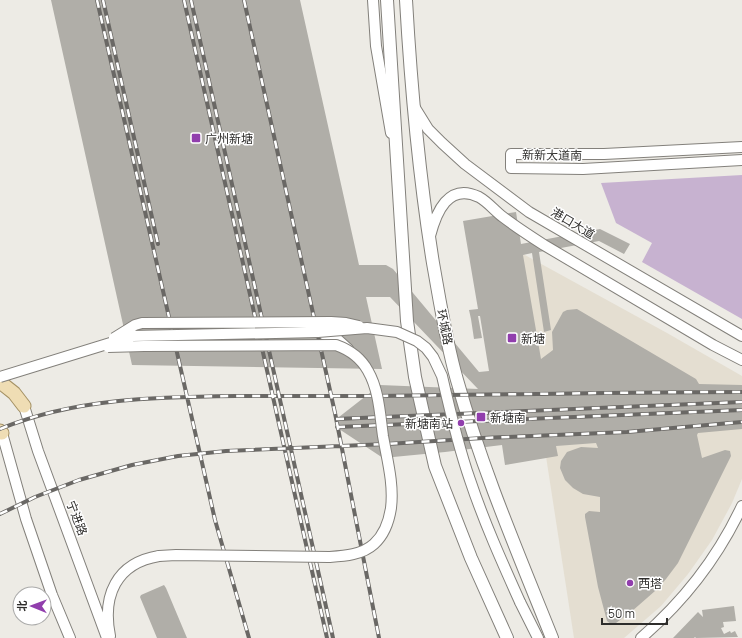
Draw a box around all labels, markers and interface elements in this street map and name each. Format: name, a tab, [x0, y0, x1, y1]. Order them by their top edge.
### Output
place label: 广州新塘	[205, 130, 253, 147]
marker: 广州新塘	[190, 132, 202, 144]
street label: 新新大道南	[522, 146, 582, 164]
street label: 港口大道	[548, 203, 598, 243]
street label: 环城路	[433, 308, 457, 346]
place label: 新塘	[521, 330, 545, 347]
marker: 新塘	[506, 332, 518, 344]
place label: 新塘南	[490, 409, 526, 426]
marker: 新塘南	[475, 411, 487, 423]
place label: 新塘南站	[405, 415, 453, 432]
marker: 新塘南站	[456, 418, 466, 428]
street label: 宁进路	[63, 498, 91, 538]
place label: 西塔	[638, 575, 662, 592]
marker: 西塔	[625, 578, 635, 588]
north arrow	[12, 586, 52, 626]
text: 北	[14, 600, 29, 611]
scale bar	[602, 600, 667, 626]
text: 50 m	[608, 605, 635, 622]

